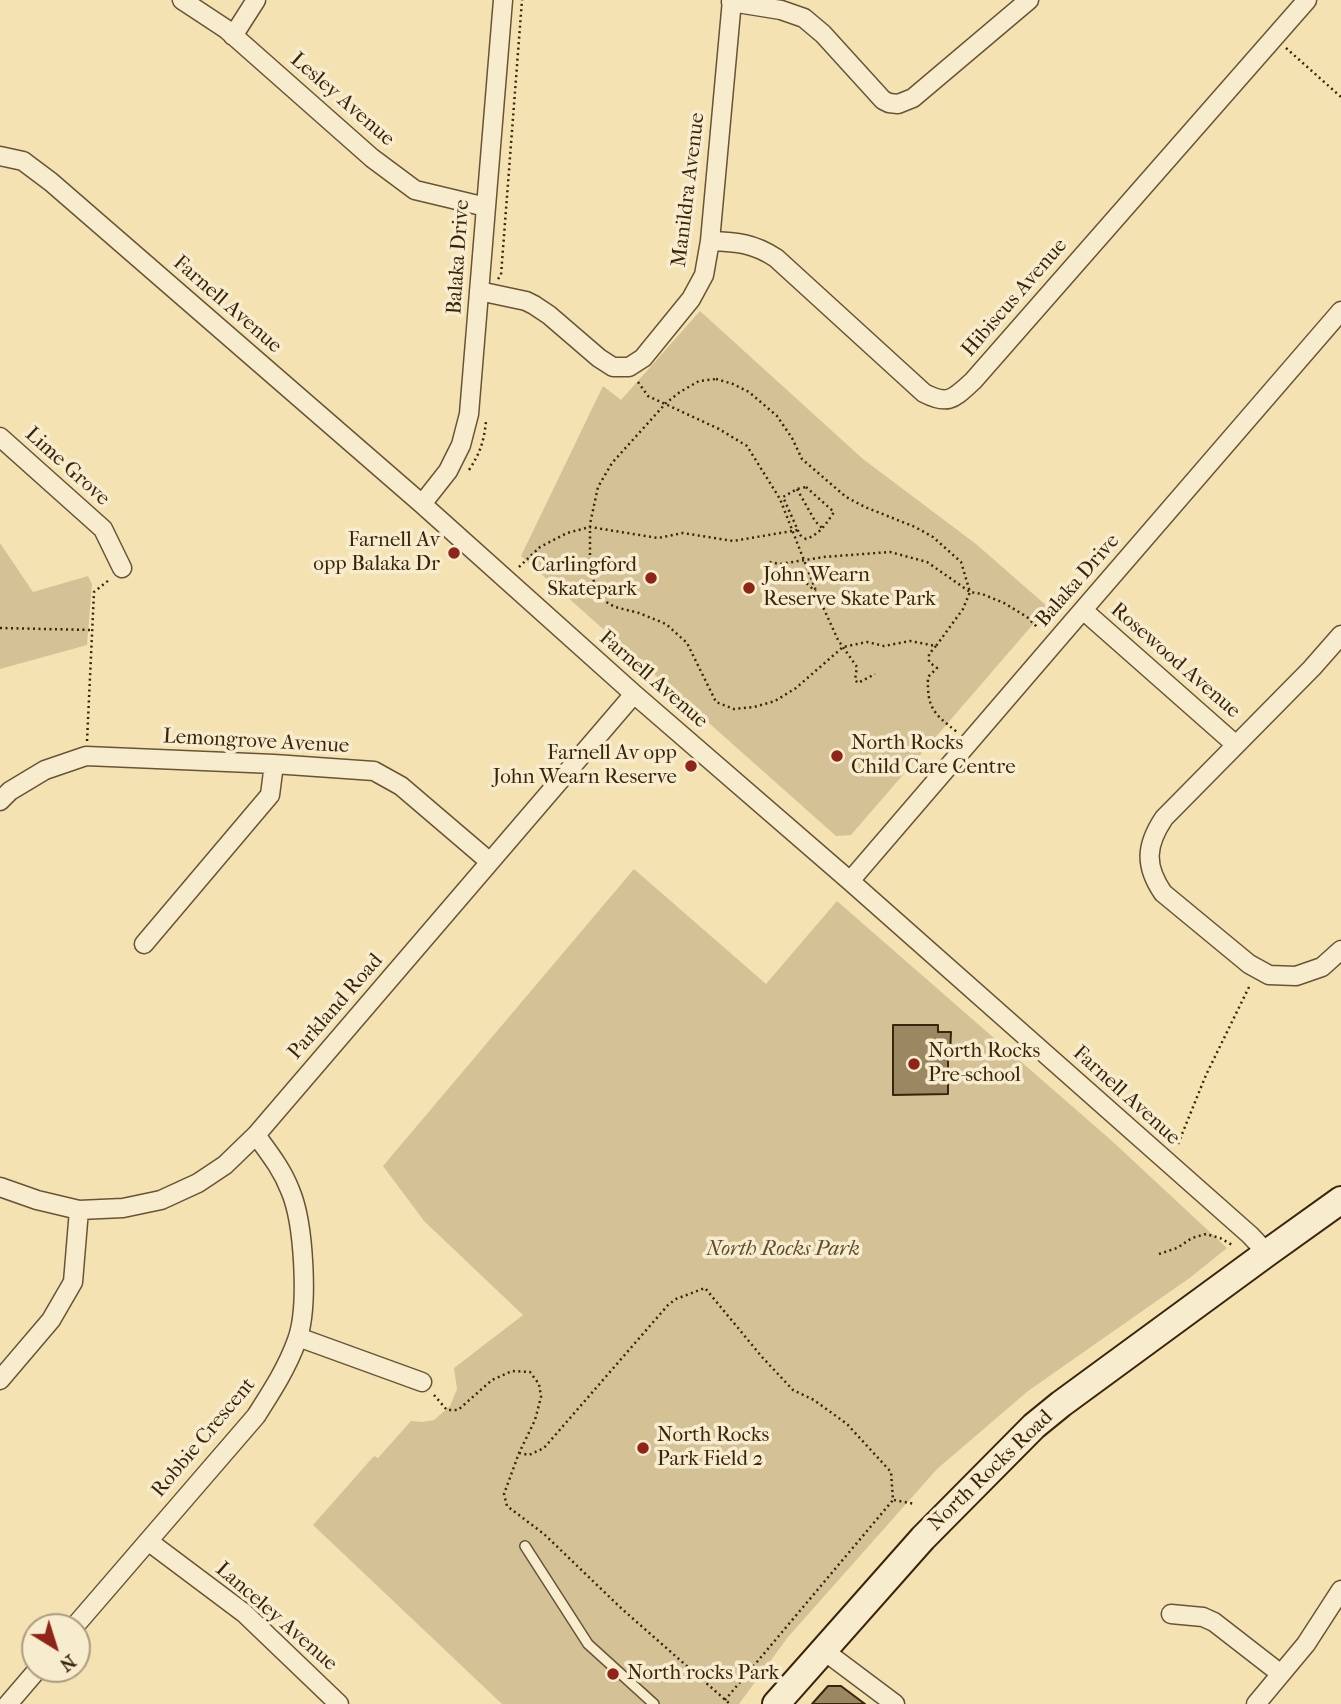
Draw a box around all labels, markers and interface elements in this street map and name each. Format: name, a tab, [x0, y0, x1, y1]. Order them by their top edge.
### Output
street label: Lesley Avenue	[285, 48, 399, 152]
street label: Manildra Avenue	[667, 111, 711, 269]
street label: Balaka Drive	[442, 199, 476, 315]
street label: Hibiscus Avenue	[957, 234, 1073, 362]
street label: Farnell Avenue	[167, 251, 287, 359]
street label: Lime Grove	[19, 422, 115, 512]
place label: Farnell Av opp Balaka Dr	[313, 528, 440, 578]
street label: Balaka Drive	[1031, 529, 1125, 633]
marker: Farnell Av opp Balaka Dr	[446, 545, 462, 561]
place label: Carlingford Skatepark	[532, 553, 637, 603]
place label: John Wearn Reserve Skate Park	[763, 563, 936, 613]
marker: Carlingford Skatepark	[643, 570, 659, 586]
marker: John Wearn Reserve Skate Park	[741, 580, 757, 596]
street label: Rosewood Avenue	[1105, 598, 1245, 724]
street label: Farnell Avenue	[593, 626, 713, 734]
street label: Lemongrove Avenue	[162, 725, 350, 759]
place label: North Rocks Child Care Centre	[851, 731, 1016, 781]
place label: Farnell Av opp John Wearn Reserve	[493, 741, 677, 791]
marker: North Rocks Child Care Centre	[829, 748, 845, 764]
marker: Farnell Av opp John Wearn Reserve	[683, 758, 699, 774]
street label: Parkland Road	[283, 949, 389, 1065]
place label: North Rocks Pre-school	[928, 1039, 1040, 1089]
street label: Farnell Avenue	[1067, 1041, 1185, 1151]
marker: North Rocks Pre-school	[906, 1056, 922, 1072]
park label: North Rocks Park	[706, 1237, 860, 1263]
street label: Robbie Crescent	[147, 1373, 261, 1503]
street label: North Rocks Road	[923, 1405, 1059, 1537]
place label: North Rocks Park Field 2	[657, 1423, 769, 1473]
marker: North Rocks Park Field 2	[635, 1440, 651, 1456]
street label: Lanceley Avenue	[210, 1557, 342, 1677]
north arrow	[21, 1613, 91, 1683]
text: N	[55, 1650, 80, 1676]
place label: North rocks Park	[627, 1661, 779, 1687]
marker: North rocks Park	[605, 1666, 621, 1682]

